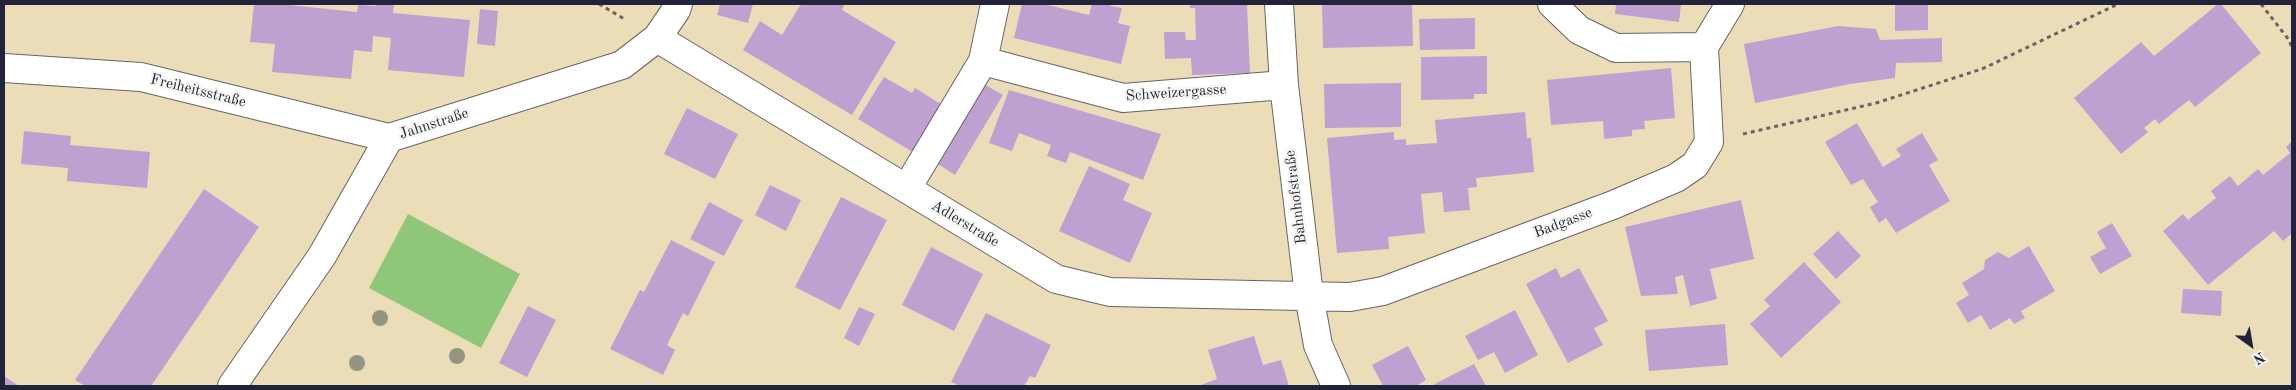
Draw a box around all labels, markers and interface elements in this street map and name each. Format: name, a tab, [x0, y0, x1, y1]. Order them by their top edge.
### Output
street label: Freiheitsstraße	[148, 70, 248, 112]
street label: Schweizergasse	[1125, 81, 1227, 105]
street label: Jahnstraße	[397, 104, 471, 144]
street label: Bahnhofstraße	[1281, 149, 1311, 245]
street label: Adlerstraße	[928, 197, 1002, 251]
street label: Badgasse	[1531, 204, 1595, 242]
north arrow	[2226, 320, 2276, 370]
text: N	[2251, 349, 2267, 366]

